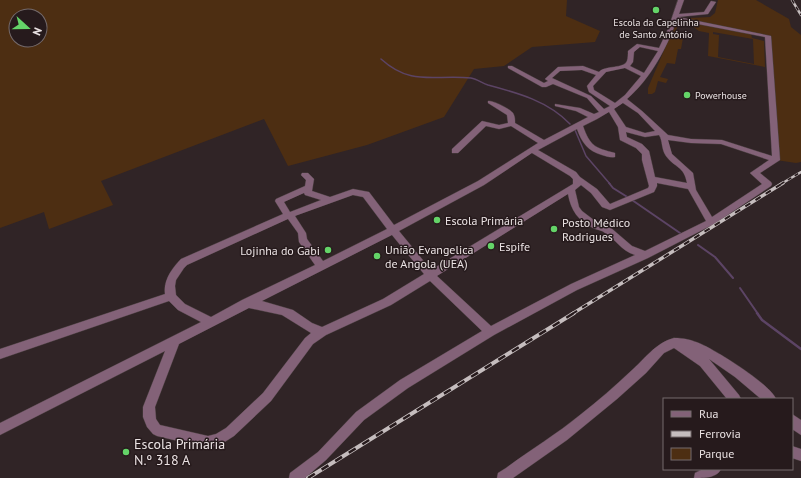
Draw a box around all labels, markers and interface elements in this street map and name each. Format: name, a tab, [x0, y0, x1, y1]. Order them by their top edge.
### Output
marker: Escola da Capelinha de Santo António	[651, 5, 661, 15]
north arrow	[8, 8, 48, 48]
place label: Escola da Capelinha de Santo António	[613, 16, 699, 41]
text: N	[30, 26, 45, 37]
place label: Powerhouse	[695, 89, 747, 102]
marker: Powerhouse	[682, 90, 692, 100]
place label: Escola Primária	[445, 213, 523, 228]
marker: Escola Primária	[432, 215, 442, 225]
place label: Posto Médico Rodrigues	[562, 215, 630, 244]
marker: Posto Médico Rodrigues	[549, 224, 559, 234]
place label: Espife	[499, 239, 530, 254]
marker: Espife	[486, 241, 496, 251]
place label: União Evangelica de Angola (UEA)	[385, 242, 474, 271]
place label: Lojinha do Gabi	[240, 243, 320, 258]
marker: Lojinha do Gabi	[323, 245, 333, 255]
marker: União Evangelica de Angola (UEA)	[372, 251, 382, 261]
legend	[663, 398, 793, 470]
text: Rua	[699, 406, 718, 421]
text: Ferrovia	[699, 426, 741, 441]
place label: Escola Primária N.º 318 A	[134, 435, 225, 469]
text: Parque	[699, 446, 734, 461]
marker: Escola Primária N.º 318 A	[121, 447, 131, 457]

